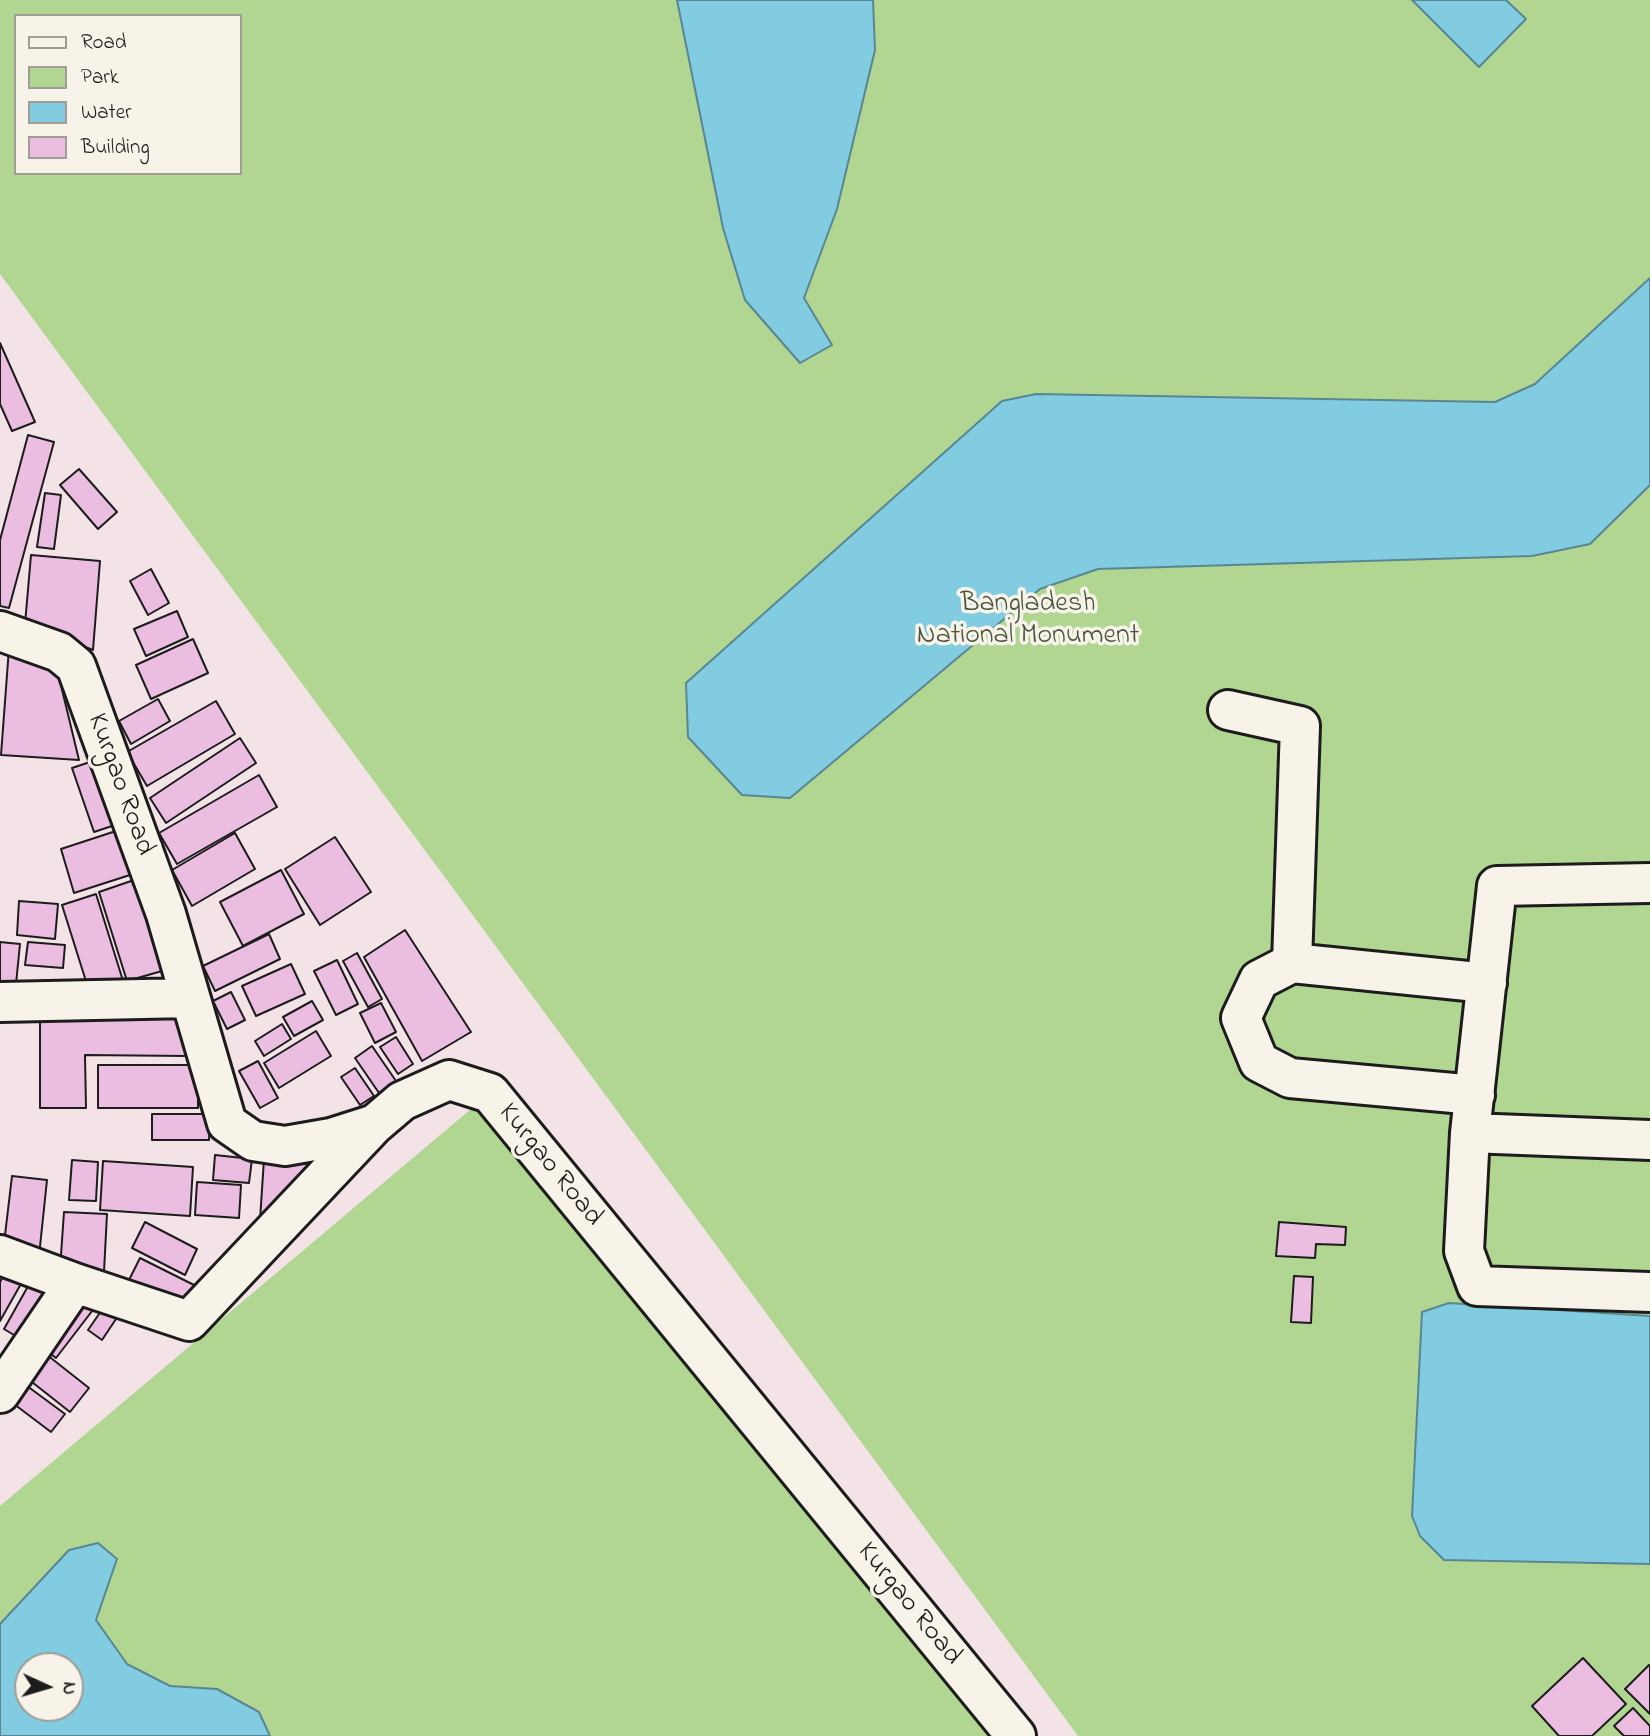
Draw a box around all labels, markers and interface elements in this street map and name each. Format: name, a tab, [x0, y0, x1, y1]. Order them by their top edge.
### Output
legend	[14, 14, 242, 175]
text: Road	[81, 28, 127, 58]
text: Park	[81, 63, 119, 93]
text: Water	[81, 98, 132, 128]
text: Building	[81, 133, 150, 163]
park label: Bangladesh National Monument	[917, 588, 1139, 654]
street label: Kurgao Road	[78, 710, 160, 860]
street label: Kurgao Road	[489, 1098, 609, 1234]
street label: Kurgao Road	[848, 1537, 968, 1673]
north arrow	[14, 1652, 84, 1722]
text: N	[55, 1681, 82, 1696]

